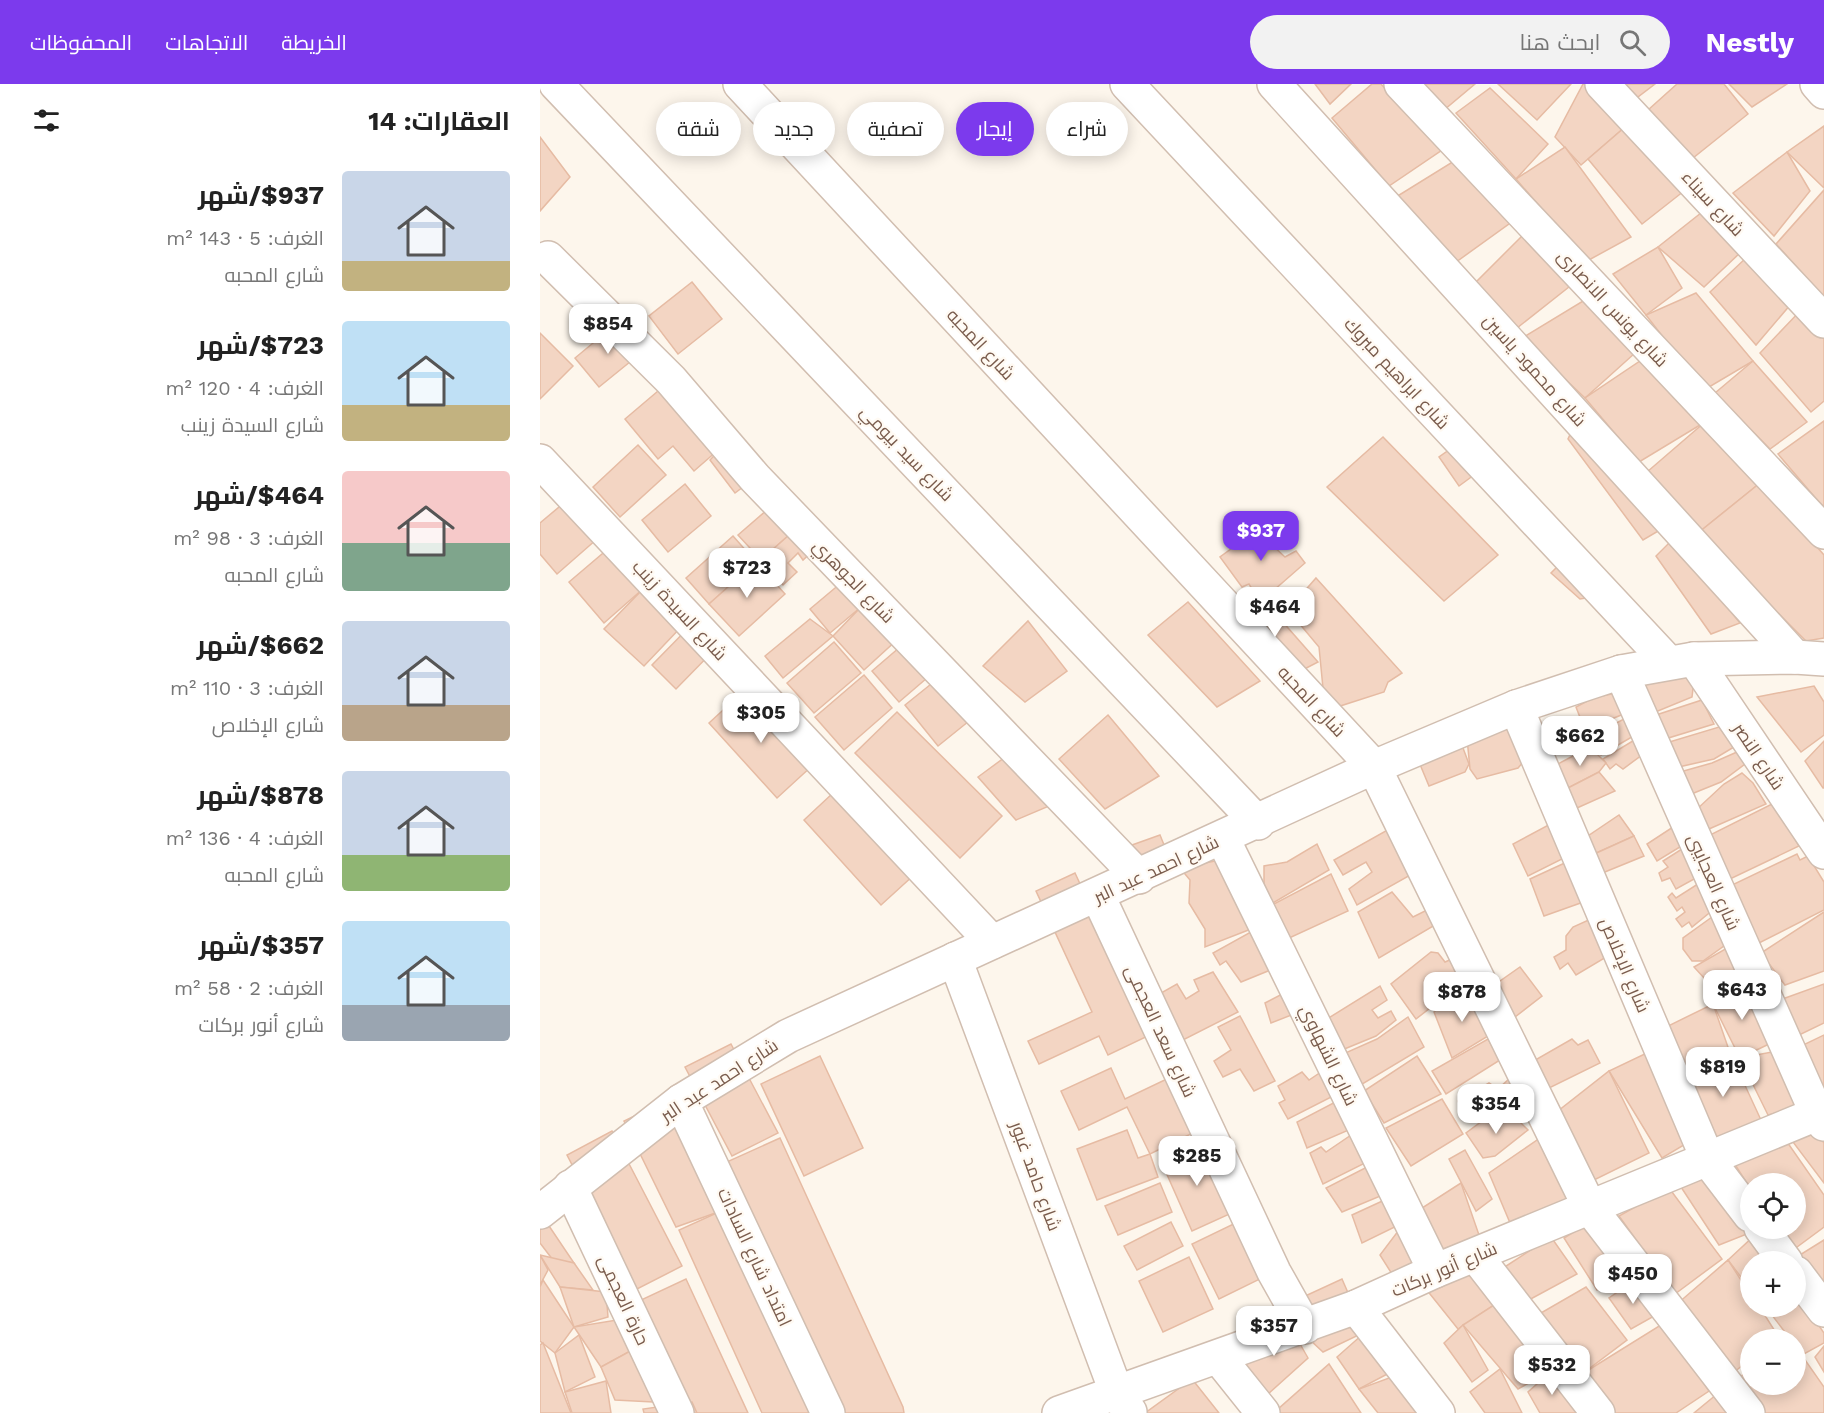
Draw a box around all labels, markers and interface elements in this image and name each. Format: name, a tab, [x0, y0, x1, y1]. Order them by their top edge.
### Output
search box	[1250, 15, 1670, 69]
icon: search	[1616, 26, 1649, 59]
text: Nestly	[1706, 26, 1794, 59]
text: المحفوظات	[30, 30, 132, 55]
text: الاتجاهات	[165, 30, 248, 55]
text: الخريطة	[281, 30, 347, 55]
text: ابحث هنا	[1519, 30, 1601, 55]
chip: شقة	[656, 102, 741, 156]
chip: جديد	[753, 102, 835, 156]
chip: تصفية	[847, 102, 944, 156]
chip: إيجار	[956, 102, 1034, 156]
chip: شراء	[1046, 102, 1128, 156]
icon: filters	[30, 104, 63, 137]
text: العقارات: 14	[368, 106, 510, 136]
street label: شارع سيناء	[1676, 166, 1748, 241]
text: $937/شهر	[198, 180, 324, 210]
icon: home	[390, 195, 462, 267]
text: الغرف: 5 · 143 m²	[166, 226, 324, 250]
street label: شارع يونس الانصارى	[1552, 245, 1673, 372]
text: شارع المحبه	[225, 263, 324, 287]
pin: $854	[572, 304, 644, 355]
street label: شارع المحبه	[941, 304, 1019, 385]
street label: شارع محمود ياسين	[1478, 310, 1591, 432]
text: $854	[583, 311, 633, 335]
street label: شارع ابراهيم مبروك	[1339, 313, 1454, 434]
text: $723/شهر	[198, 330, 324, 360]
icon: home	[390, 345, 462, 417]
text: الغرف: 4 · 120 m²	[165, 376, 324, 400]
street label: شارع سيد بيومي	[853, 401, 958, 508]
text: شارع السيدة زينب	[181, 413, 324, 437]
text: $464/شهر	[195, 480, 324, 510]
icon: home	[390, 495, 462, 567]
pin: $937	[1225, 511, 1297, 562]
text: $937	[1237, 518, 1285, 542]
text: الغرف: 3 · 98 m²	[173, 526, 324, 550]
street label: شارع الجوهري	[806, 535, 899, 630]
pin: $723	[711, 548, 783, 599]
text: $723	[723, 555, 771, 579]
street label: شارع السيدة زينب	[627, 556, 732, 666]
text: شارع المحبه	[225, 563, 324, 587]
pin: $464	[1239, 587, 1311, 638]
text: $464	[1250, 594, 1300, 618]
text: $662/شهر	[197, 630, 324, 660]
icon: home	[390, 645, 462, 717]
street label: شارع المحبه	[1272, 661, 1350, 742]
text: الغرف: 3 · 110 m²	[170, 676, 324, 700]
pin: $305	[725, 693, 797, 744]
text: $305	[736, 700, 786, 724]
text: شارع الإخلاص	[212, 713, 324, 737]
pin: $662	[1544, 716, 1616, 767]
street label: شارع النصر	[1727, 718, 1789, 795]
text: $662	[1555, 723, 1605, 747]
text: $878/شهر	[197, 780, 324, 810]
icon: home	[390, 795, 462, 867]
text: الغرف: 4 · 136 m²	[166, 826, 324, 850]
street label: شارع احمد عبد البر	[1089, 831, 1223, 909]
street label: شارع العجايبى	[1682, 831, 1745, 934]
text: شارع المحبه	[225, 863, 324, 887]
street label: شارع الإخلاص	[1594, 914, 1654, 1016]
text: $357/شهر	[199, 930, 324, 960]
icon: home	[390, 945, 462, 1017]
street label: شارع سعد العجمى	[1119, 962, 1201, 1101]
pin: $643	[1706, 970, 1778, 1021]
pin: $878	[1426, 972, 1498, 1023]
text: الغرف: 2 · 58 m²	[174, 976, 324, 1000]
text: $643	[1717, 977, 1767, 1001]
text: $878	[1438, 979, 1486, 1003]
street label: شارع الشهاوي	[1292, 1001, 1362, 1111]
text: شارع أنور بركات	[199, 1013, 324, 1037]
street label: شارع احمد عبد البر	[655, 1034, 783, 1128]
pin: $819	[1687, 1047, 1759, 1098]
text: $819	[1700, 1054, 1746, 1078]
pin: $354	[1460, 1084, 1532, 1135]
text: $354	[1471, 1091, 1521, 1115]
street label: شارع حامد غبور	[1004, 1118, 1065, 1234]
pin: $285	[1161, 1136, 1233, 1187]
text: $285	[1173, 1143, 1221, 1167]
map controls	[1740, 1173, 1806, 1395]
button: locate	[1740, 1173, 1806, 1239]
street label: امتداد شارع السادات	[712, 1184, 796, 1330]
street label: شارع أنور بركات	[1388, 1237, 1501, 1303]
button: +	[1740, 1251, 1806, 1317]
street label: حارة العجمى	[593, 1252, 654, 1349]
pin: $450	[1597, 1254, 1669, 1305]
text: $450	[1608, 1261, 1658, 1285]
pin: $357	[1238, 1306, 1310, 1357]
text: $357	[1250, 1313, 1298, 1337]
button: −	[1740, 1329, 1806, 1395]
pin: $532	[1516, 1345, 1588, 1396]
text: $532	[1528, 1352, 1576, 1376]

